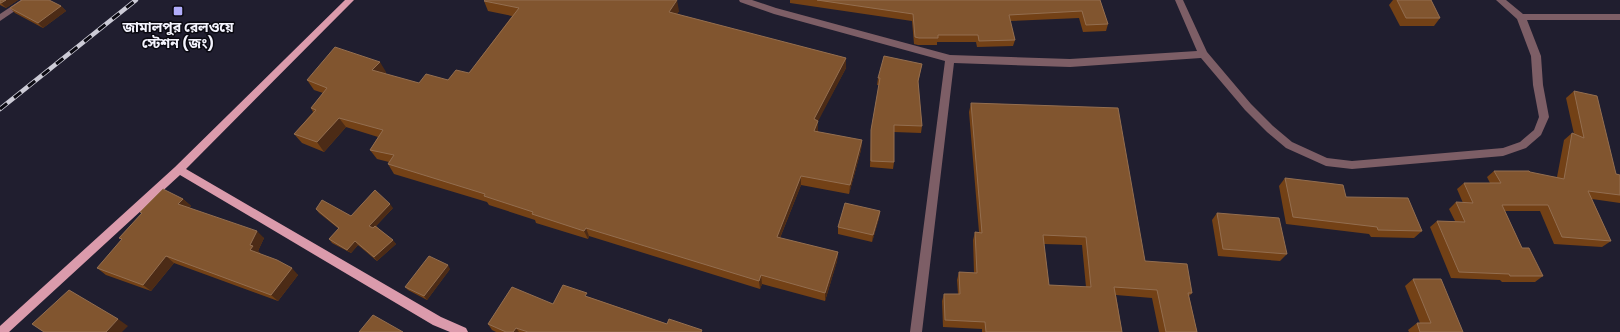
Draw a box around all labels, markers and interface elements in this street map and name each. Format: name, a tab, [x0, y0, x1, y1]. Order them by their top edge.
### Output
marker: জামালপুর রেলওয়ে স্টেশন (জং)	[172, 5, 184, 17]
place label: জামালপুর রেলওয়ে স্টেশন (জং)	[121, 17, 234, 53]

